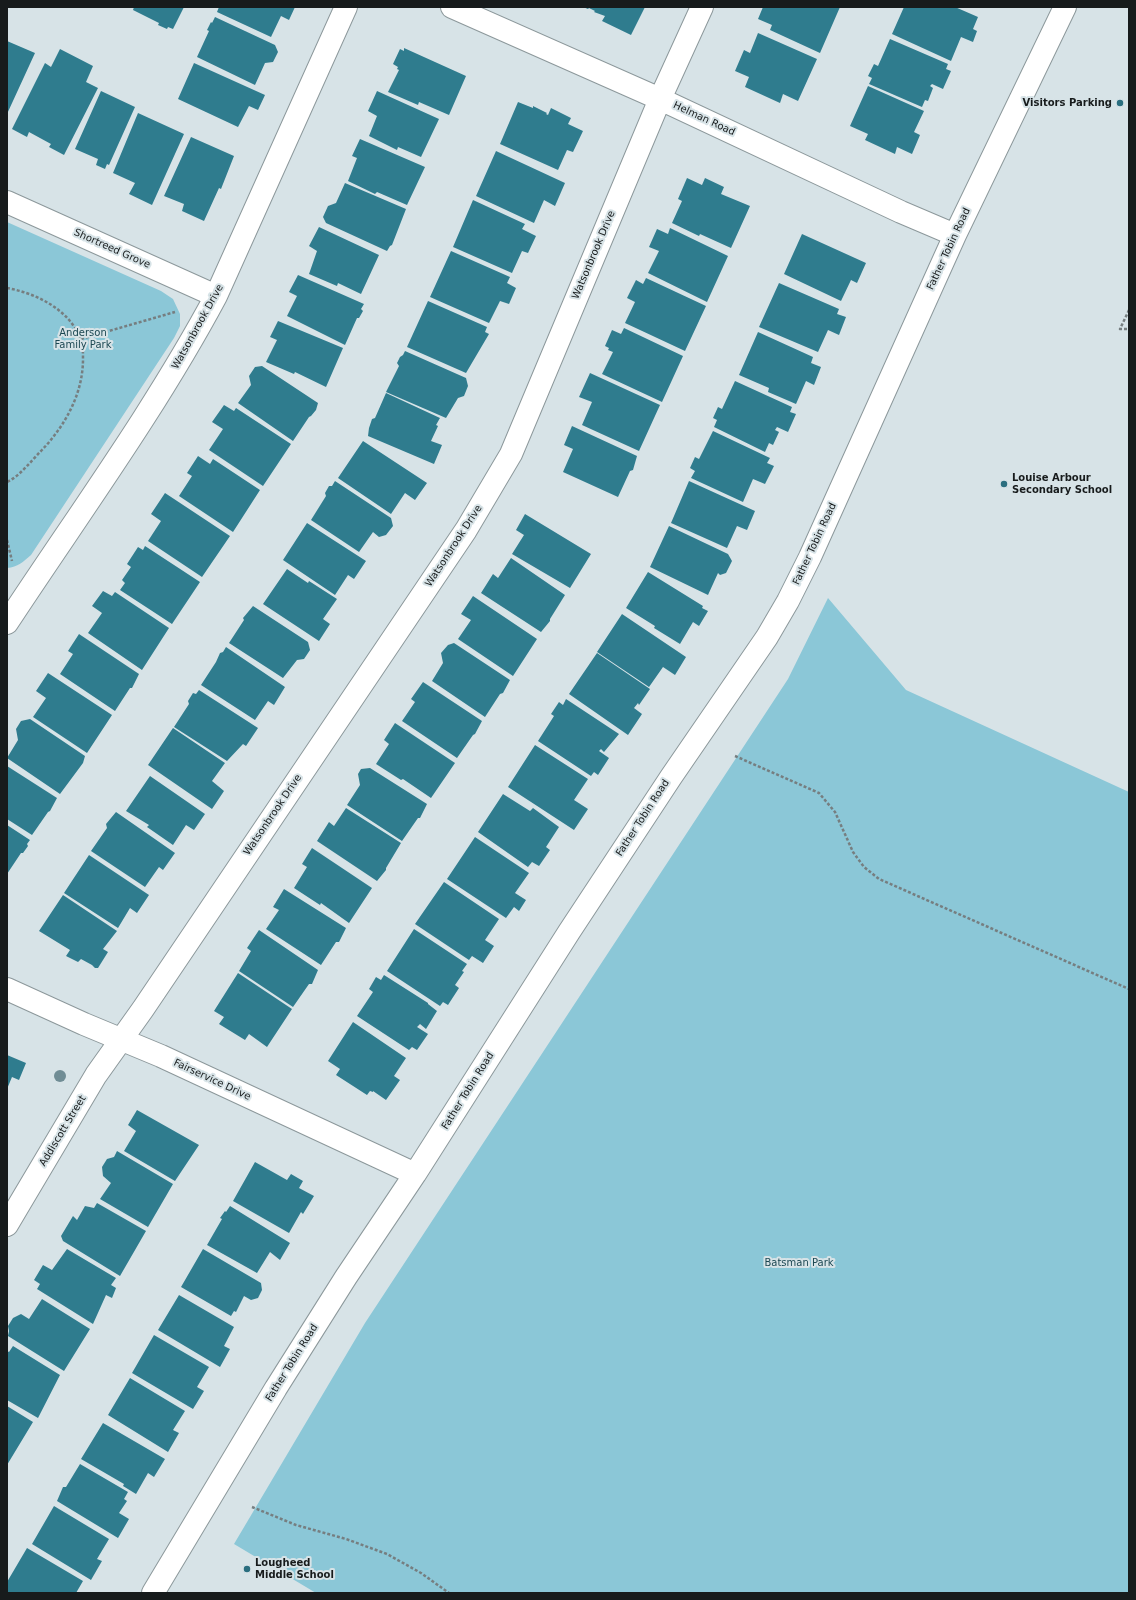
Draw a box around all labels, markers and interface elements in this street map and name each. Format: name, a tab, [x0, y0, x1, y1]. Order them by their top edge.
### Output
place label: Visitors Parking	[1023, 97, 1112, 109]
marker: Visitors Parking	[1115, 98, 1125, 108]
street label: Helman Road	[671, 99, 737, 139]
street label: Father Tobin Road	[925, 206, 973, 292]
street label: Watsonbrook Drive	[570, 209, 618, 301]
street label: Shortreed Grove	[72, 227, 152, 271]
street label: Watsonbrook Drive	[170, 283, 226, 371]
park label: Anderson Family Park	[55, 327, 111, 350]
place label: Louise Arbour Secondary School	[1012, 472, 1112, 496]
marker: Louise Arbour Secondary School	[999, 479, 1009, 489]
street label: Father Tobin Road	[791, 501, 839, 587]
street label: Watsonbrook Drive	[423, 503, 485, 589]
street label: Watsonbrook Drive	[241, 772, 305, 858]
street label: Father Tobin Road	[614, 777, 672, 859]
street label: Father Tobin Road	[439, 1050, 497, 1132]
street label: Fairservice Drive	[172, 1057, 252, 1103]
street label: Addiscott Street	[37, 1093, 89, 1169]
park label: Batsman Park	[764, 1257, 834, 1269]
street label: Father Tobin Road	[263, 1322, 321, 1404]
place label: Lougheed Middle School	[255, 1557, 334, 1580]
marker: Lougheed Middle School	[242, 1564, 252, 1574]

